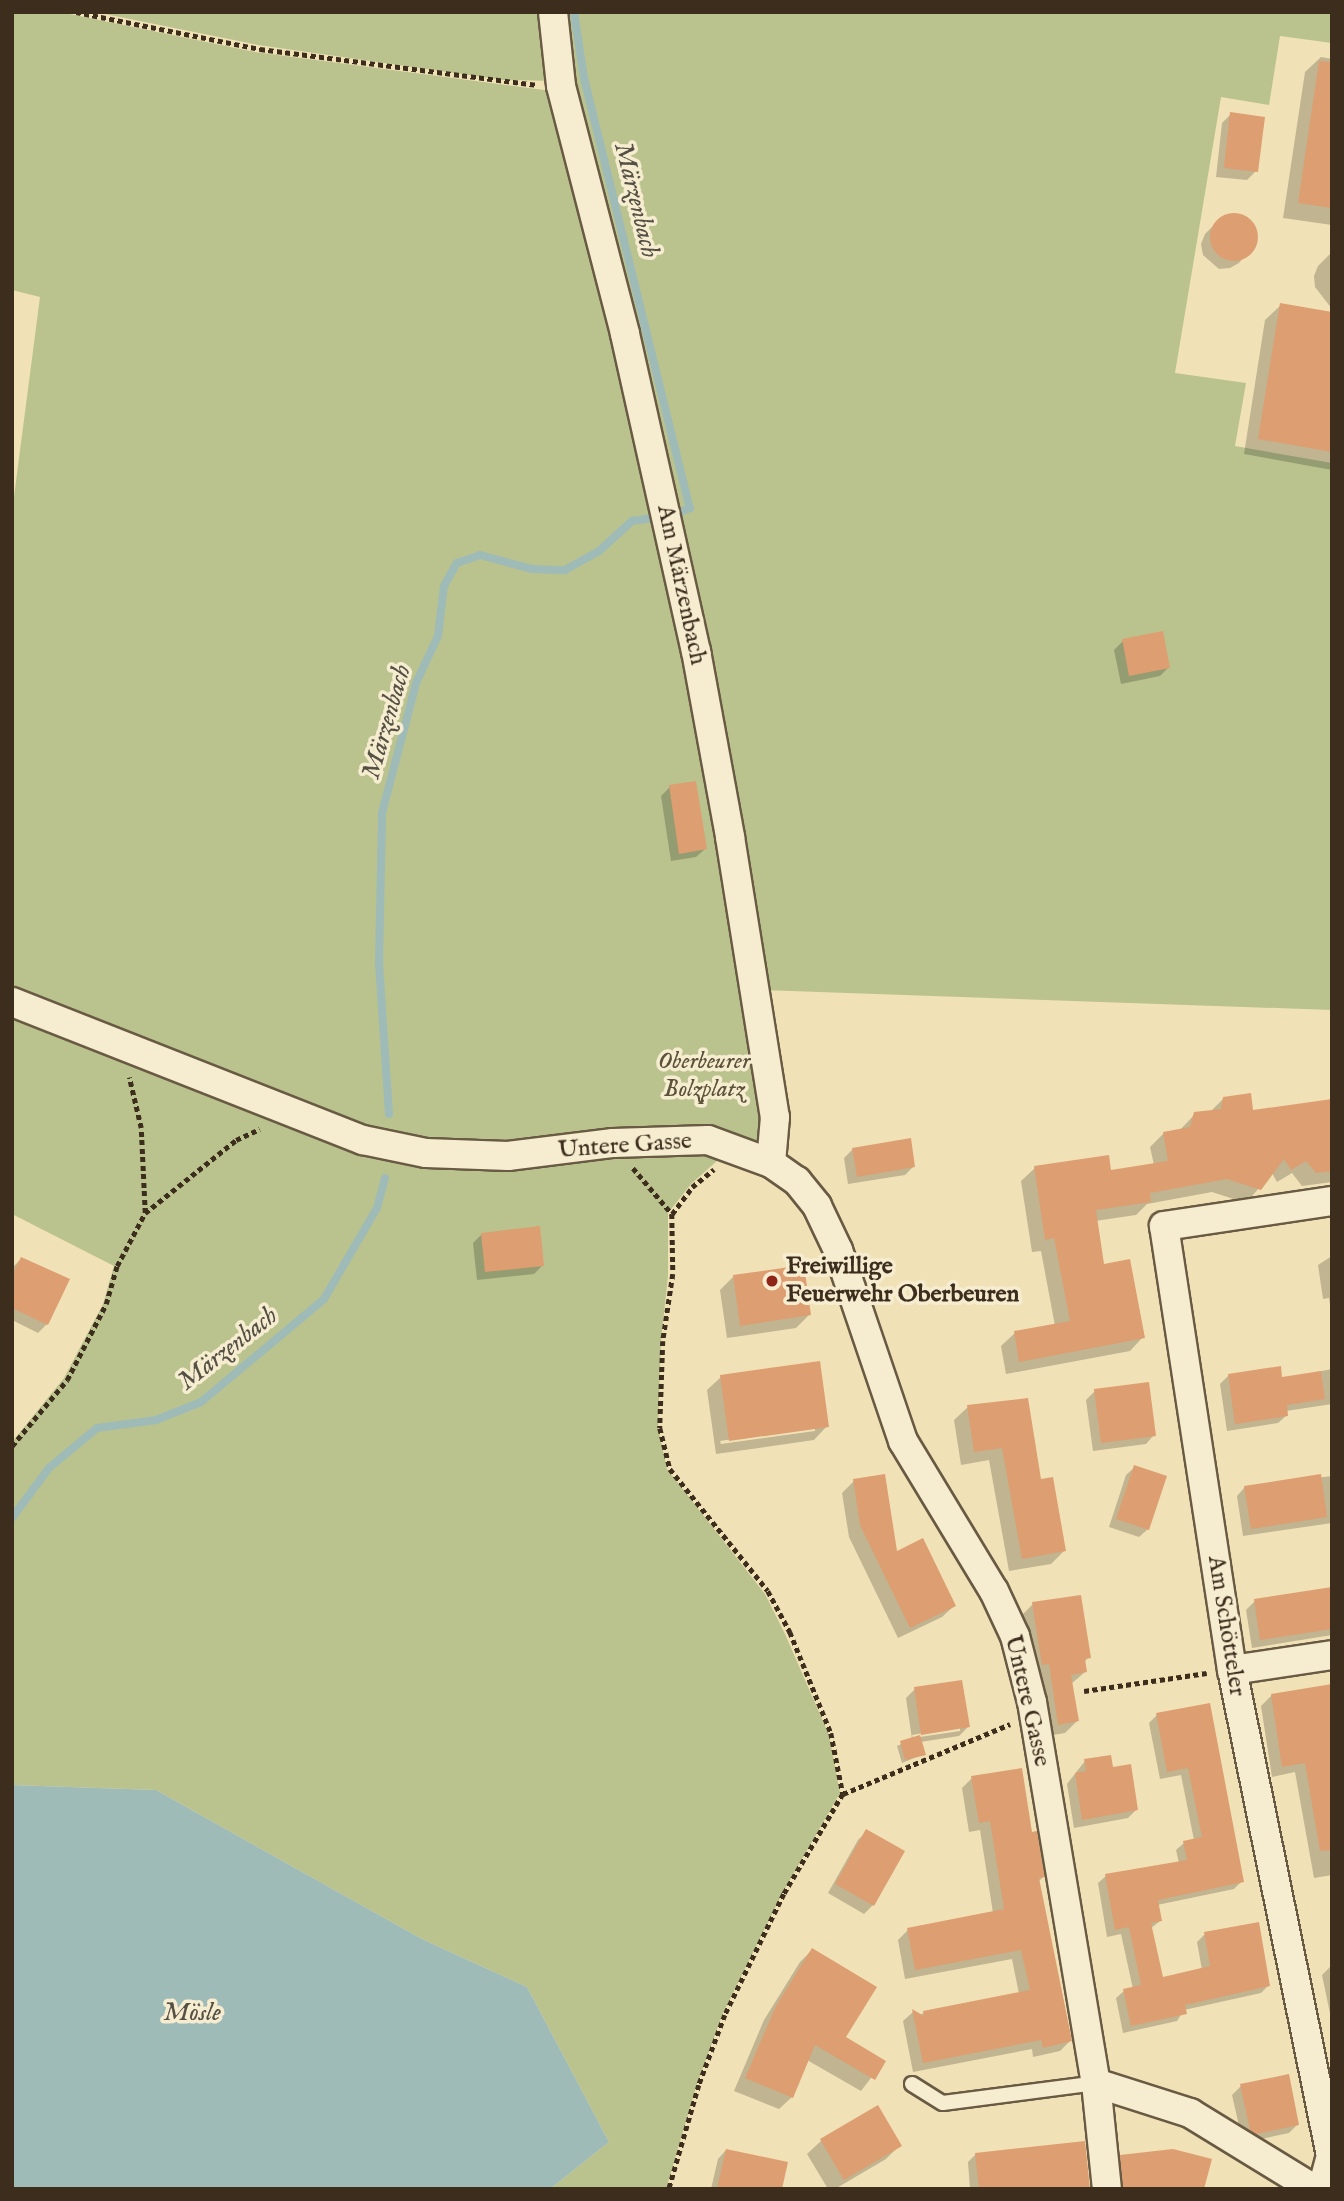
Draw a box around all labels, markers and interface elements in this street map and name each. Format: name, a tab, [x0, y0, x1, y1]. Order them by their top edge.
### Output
water label: Märzenbach	[607, 139, 665, 261]
street label: Am Märzenbach	[650, 502, 712, 668]
water label: Märzenbach	[356, 661, 418, 783]
park label: Oberbeurer Bolzplatz	[658, 1048, 750, 1104]
street label: Untere Gasse	[557, 1127, 693, 1165]
place label: Freiwillige Feuerwehr Oberbeuren	[786, 1253, 1019, 1309]
marker: Freiwillige Feuerwehr Oberbeuren	[764, 1273, 780, 1289]
water label: Märzenbach	[172, 1300, 284, 1398]
street label: Am Schötteler	[1201, 1554, 1251, 1698]
street label: Untere Gasse	[998, 1632, 1056, 1770]
water label: Mösle	[163, 1997, 221, 2029]

